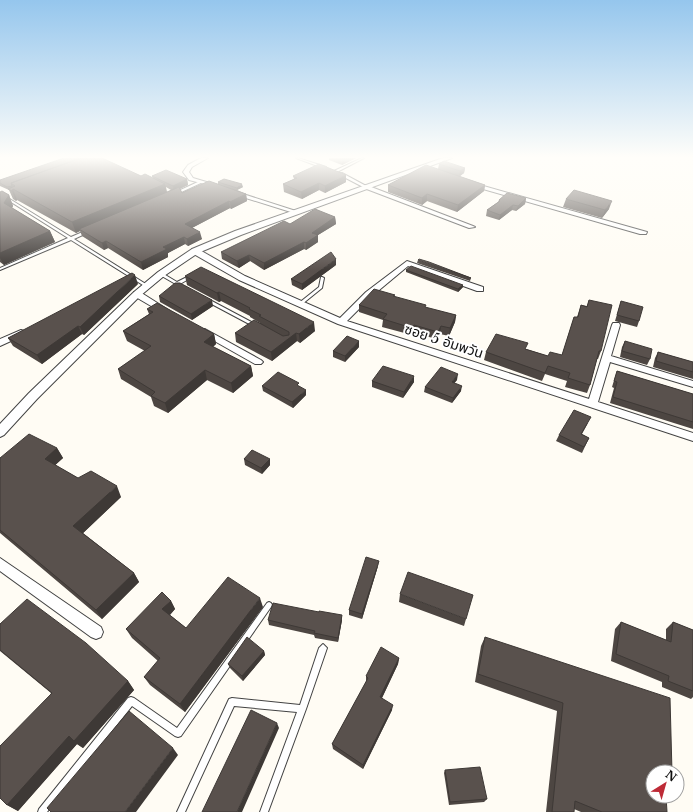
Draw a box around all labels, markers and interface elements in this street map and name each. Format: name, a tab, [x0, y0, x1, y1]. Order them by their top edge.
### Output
street label: ซอย 5 อัมพวัน	[402, 320, 486, 362]
north arrow	[645, 764, 685, 804]
text: N	[663, 767, 680, 785]

